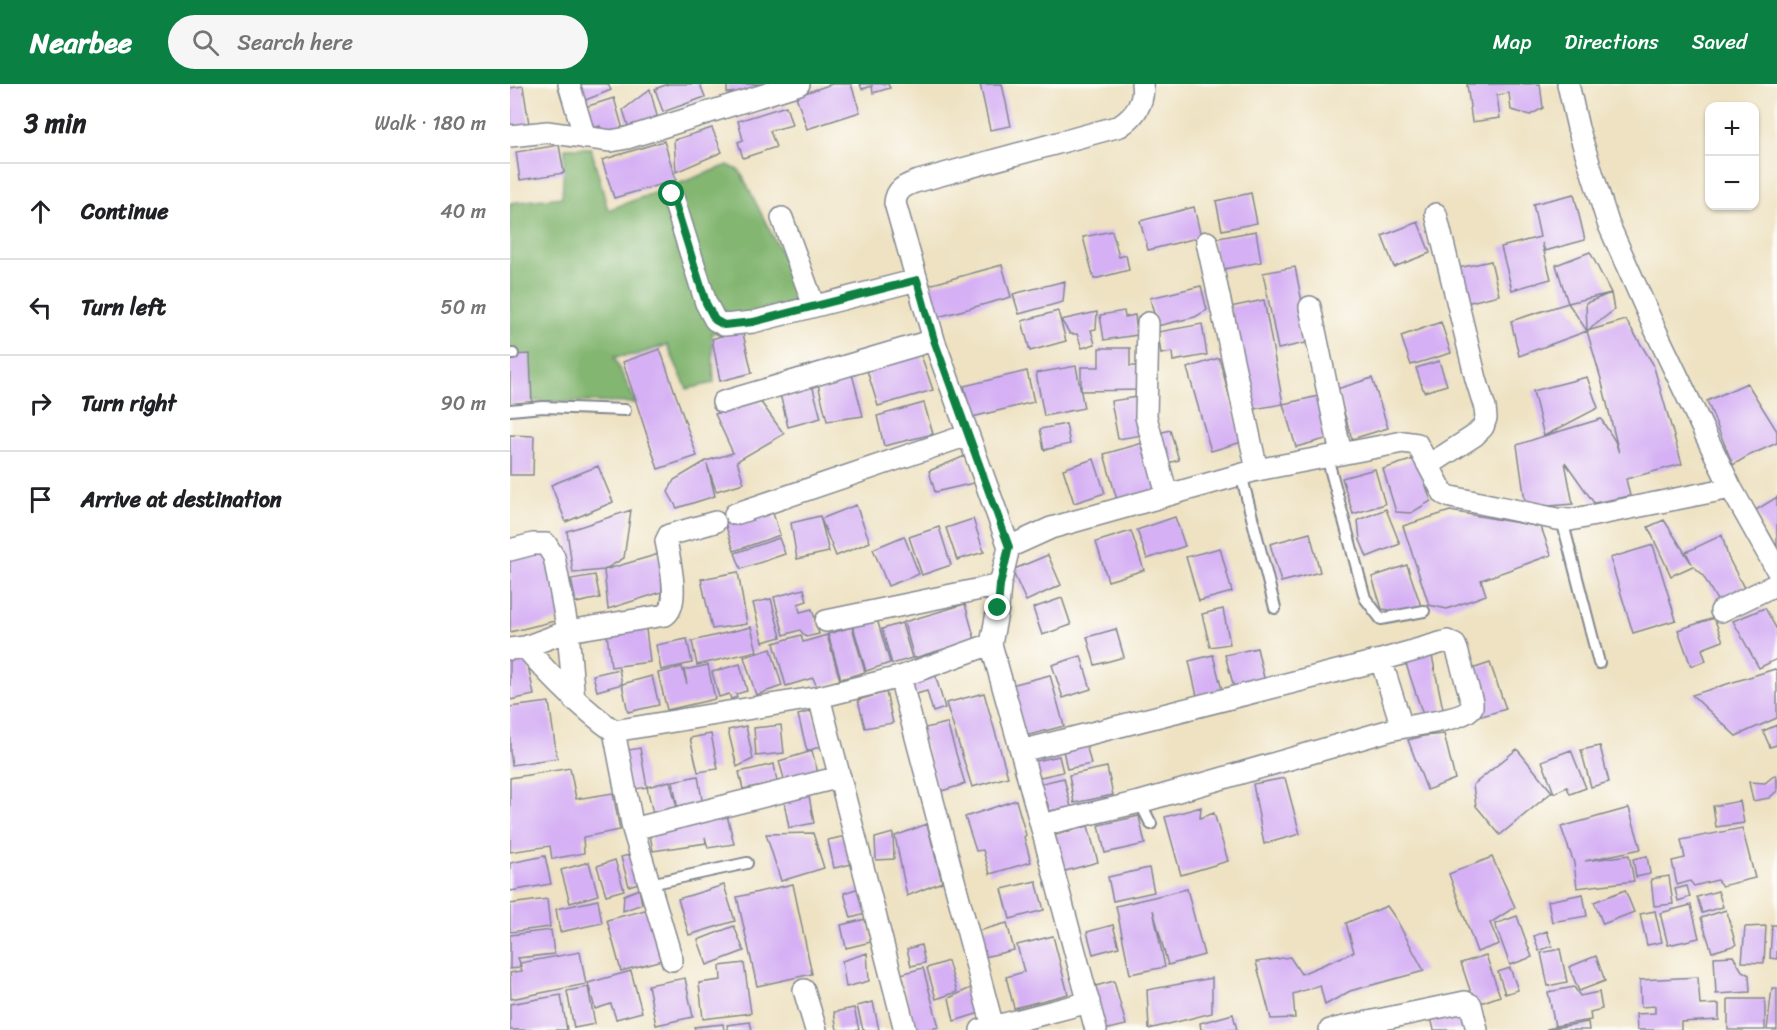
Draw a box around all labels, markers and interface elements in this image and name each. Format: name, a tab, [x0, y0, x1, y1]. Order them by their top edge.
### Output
search box	[168, 15, 588, 69]
text: Nearbee	[30, 18, 132, 67]
text: Search here	[237, 23, 353, 62]
text: Map	[1493, 23, 1531, 61]
text: Directions	[1564, 23, 1659, 61]
text: Saved	[1692, 23, 1747, 61]
icon: search	[189, 26, 222, 59]
text: 3 min	[24, 100, 86, 146]
map controls	[1705, 102, 1759, 210]
button: +	[1705, 102, 1759, 156]
text: Walk · 180 m	[375, 106, 486, 141]
button: −	[1705, 156, 1759, 210]
route start	[658, 180, 684, 206]
text: Continue	[81, 192, 169, 231]
text: 40 m	[440, 194, 486, 229]
icon: ahead	[24, 195, 57, 228]
text: Turn left	[81, 288, 166, 327]
text: 50 m	[441, 290, 486, 325]
icon: left	[24, 291, 57, 324]
text: Turn right	[81, 384, 176, 423]
text: 90 m	[441, 386, 486, 421]
icon: right	[24, 387, 57, 420]
text: Arrive at destination	[81, 480, 282, 519]
icon: arrive	[24, 483, 57, 516]
route end	[984, 594, 1010, 620]

